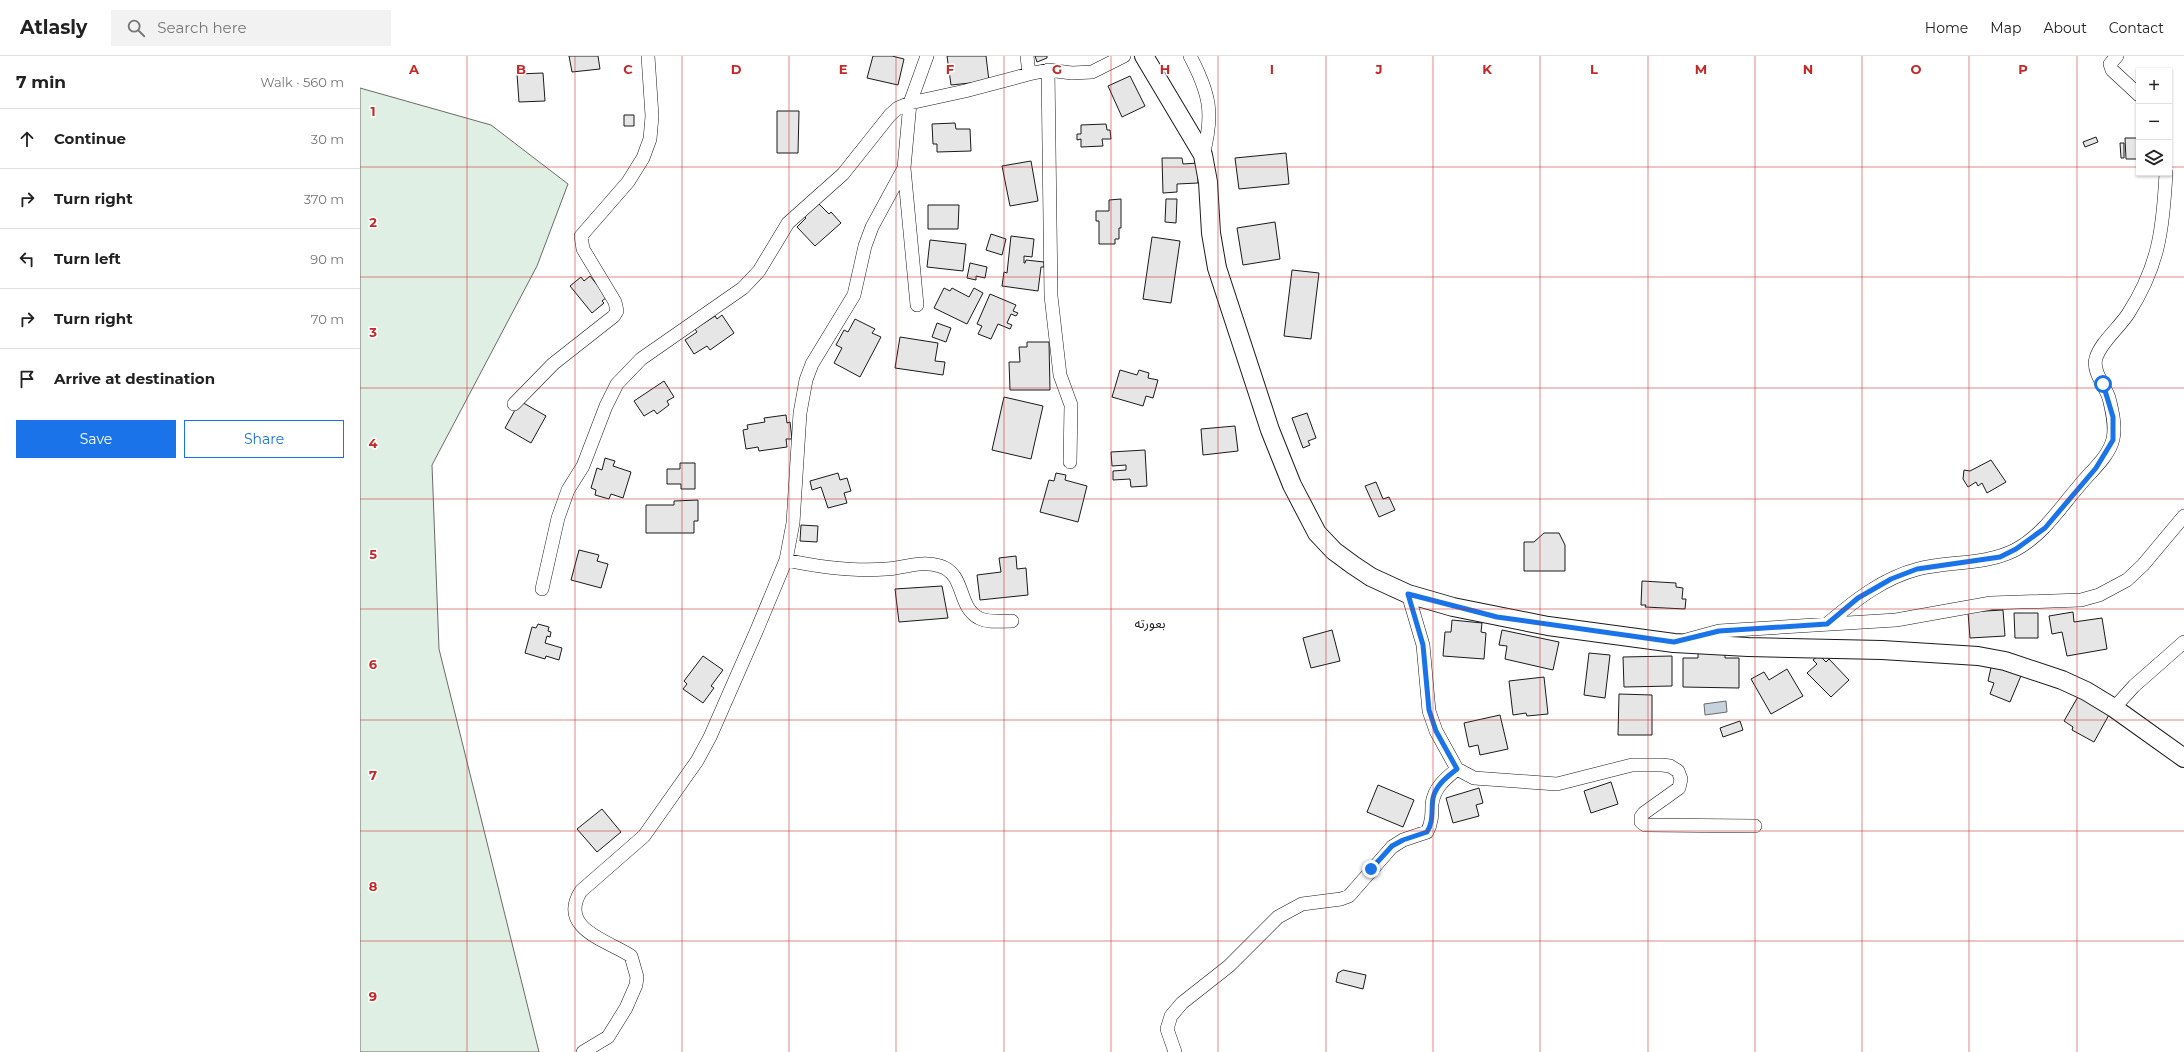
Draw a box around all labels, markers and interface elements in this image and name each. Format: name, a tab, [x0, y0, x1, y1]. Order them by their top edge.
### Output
search box	[111, 10, 391, 46]
text: Atlasly	[20, 16, 87, 39]
icon: search	[125, 17, 147, 39]
text: Search here	[157, 18, 247, 37]
text: Home	[1925, 19, 1968, 37]
text: Map	[1990, 19, 2021, 37]
text: About	[2043, 19, 2087, 37]
text: Contact	[2109, 19, 2164, 37]
text: A	[408, 61, 420, 77]
text: B	[516, 61, 526, 77]
text: C	[623, 61, 633, 77]
text: D	[731, 61, 742, 77]
text: E	[839, 61, 848, 77]
text: F	[946, 61, 954, 77]
text: G	[1052, 61, 1062, 77]
text: H	[1160, 61, 1170, 77]
text: I	[1270, 61, 1274, 77]
text: J	[1374, 61, 1383, 77]
text: K	[1482, 61, 1492, 77]
text: L	[1590, 61, 1598, 77]
text: M	[1695, 61, 1707, 77]
text: N	[1803, 61, 1813, 77]
text: O	[1911, 61, 1922, 77]
text: P	[2018, 61, 2028, 77]
map controls	[2136, 68, 2172, 176]
button: +	[2136, 68, 2172, 104]
text: 7 min	[16, 72, 66, 92]
text: Walk · 560 m	[260, 74, 344, 90]
text: 1	[370, 103, 376, 119]
button: −	[2136, 104, 2172, 140]
icon: ahead	[16, 128, 38, 150]
text: Continue	[54, 129, 126, 148]
text: 30 m	[311, 131, 344, 147]
button: layers	[2136, 140, 2172, 176]
icon: right	[16, 188, 38, 210]
text: Turn right	[54, 189, 133, 208]
text: 370 m	[304, 191, 344, 207]
text: 2	[369, 214, 377, 230]
icon: left	[16, 248, 38, 270]
text: Turn left	[54, 249, 121, 268]
text: 90 m	[310, 251, 344, 267]
icon: right	[16, 308, 38, 330]
text: Turn right	[54, 309, 133, 328]
text: 70 m	[311, 311, 344, 327]
text: 3	[368, 324, 377, 340]
icon: arrive	[16, 368, 38, 390]
text: Arrive at destination	[54, 369, 215, 388]
route start	[2094, 375, 2112, 393]
button: Save	[16, 420, 176, 458]
button: Share	[184, 420, 344, 458]
text: 4	[369, 435, 378, 451]
text: 5	[369, 546, 377, 562]
district label: بعورته	[1135, 615, 1166, 631]
text: 6	[369, 656, 378, 672]
text: 7	[369, 767, 377, 783]
route end	[1362, 860, 1380, 878]
text: 8	[369, 878, 378, 894]
text: 9	[369, 988, 377, 1004]

